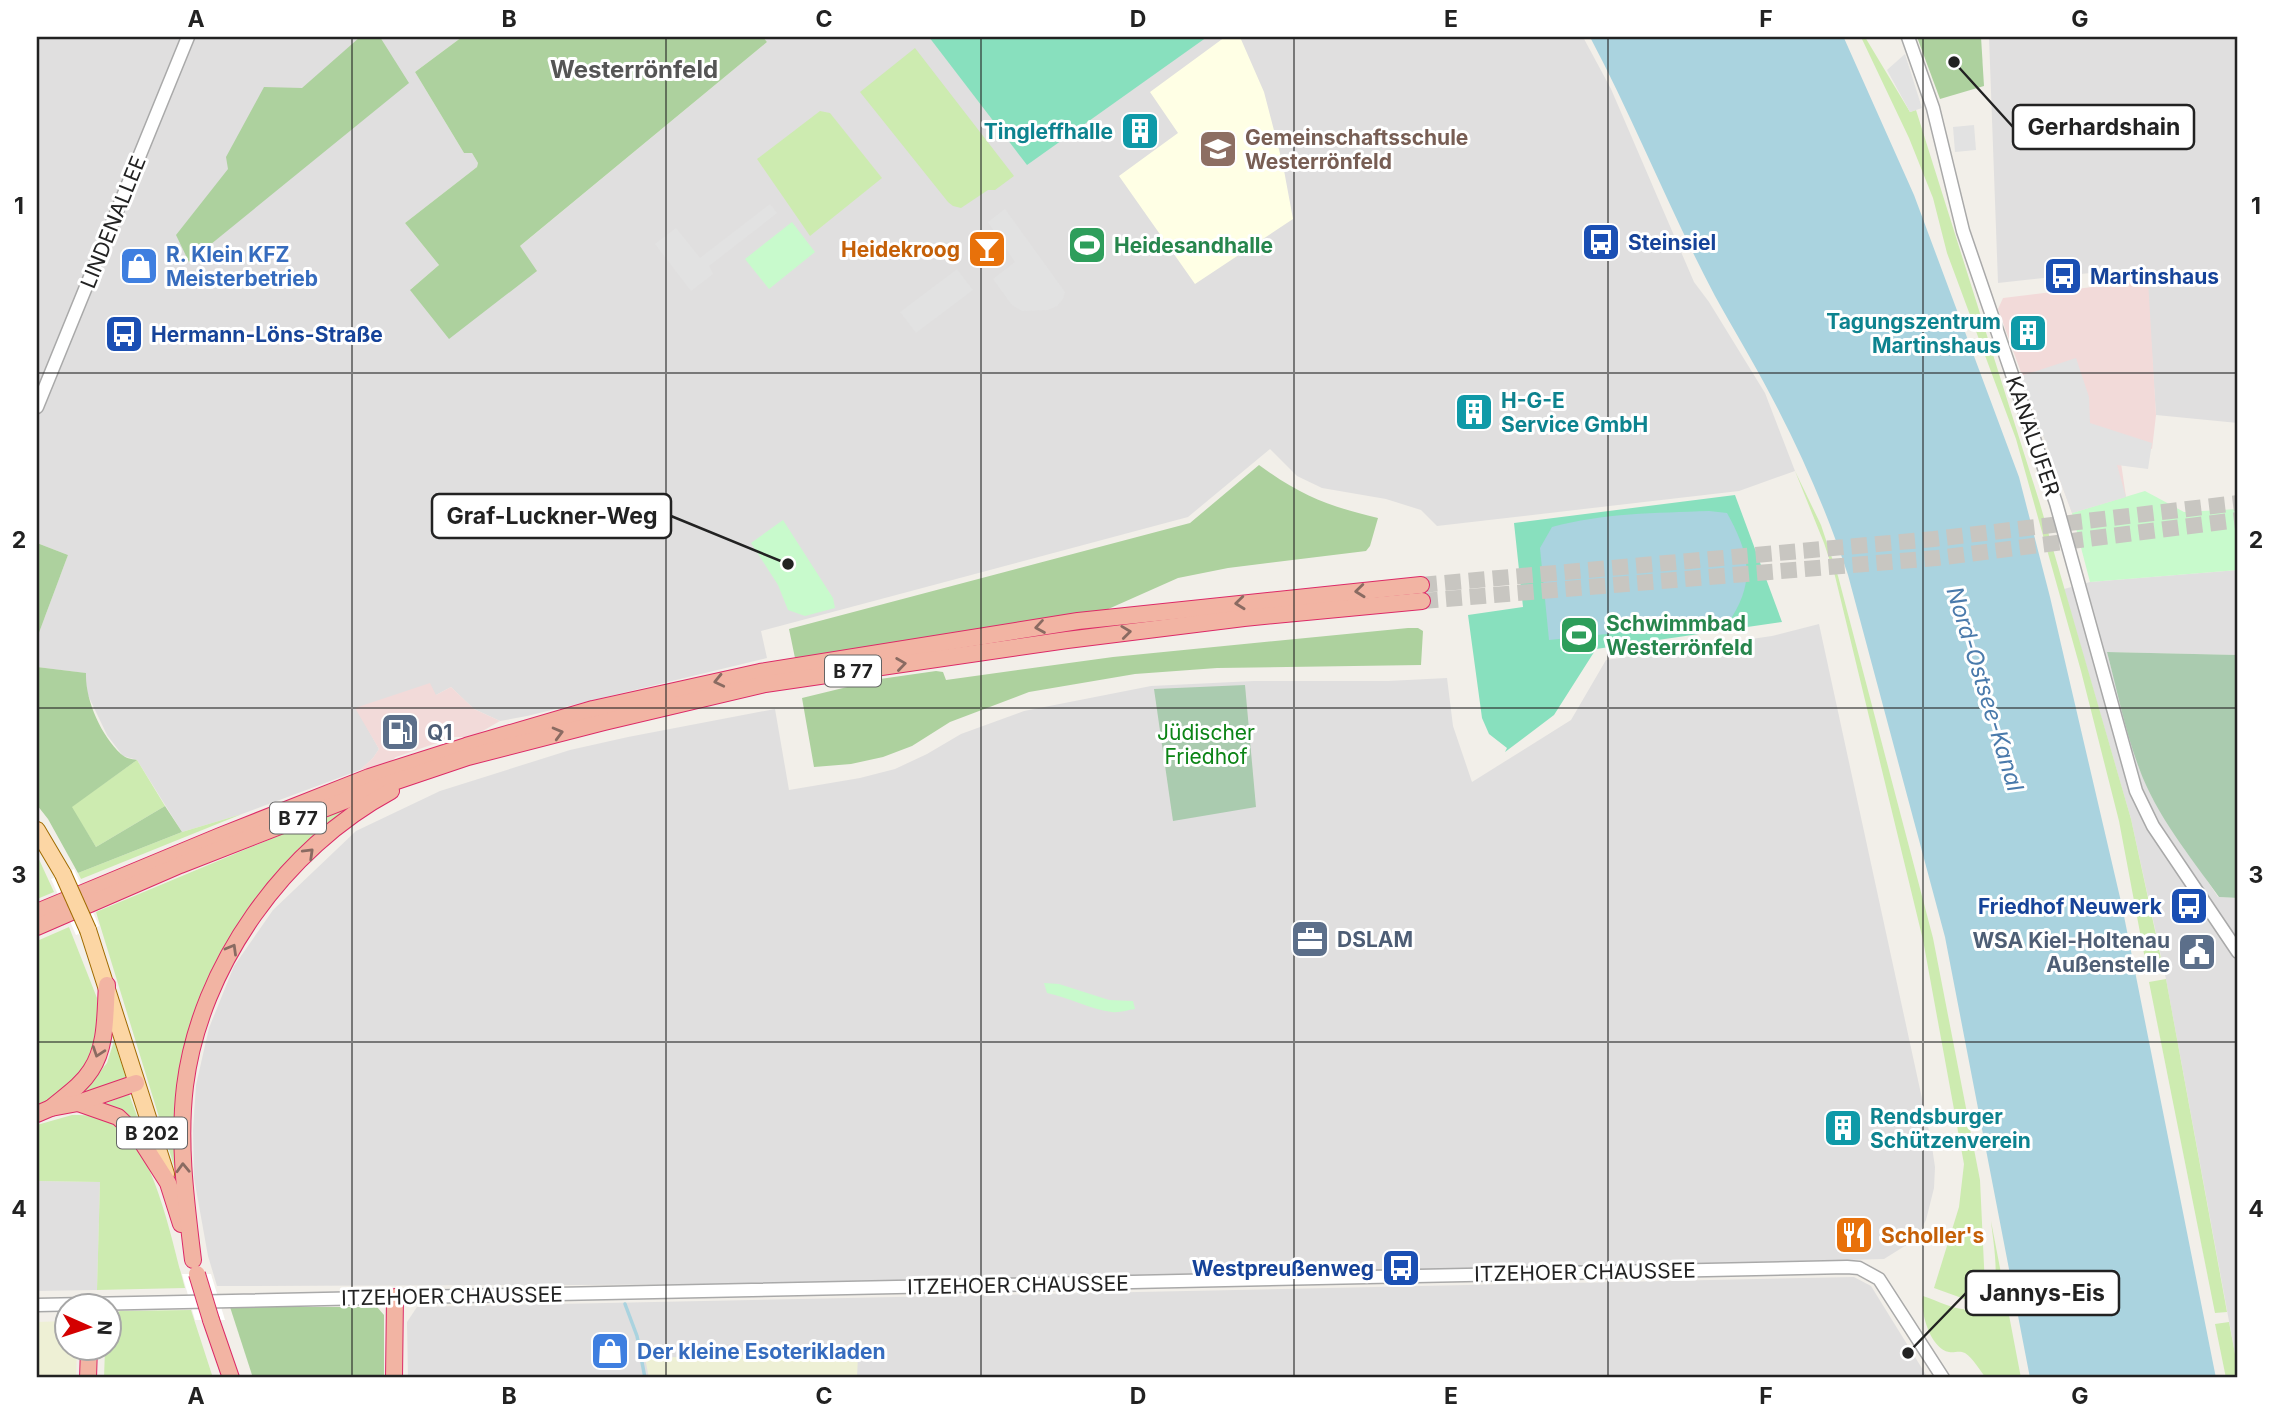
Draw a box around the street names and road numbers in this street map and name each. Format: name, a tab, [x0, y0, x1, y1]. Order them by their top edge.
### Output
street label: LINDENALLEE	[75, 152, 151, 292]
street label: KANALUFER	[2001, 373, 2065, 499]
road number: B 77	[825, 656, 881, 686]
road number: B 77	[270, 803, 326, 834]
road number: B 202	[117, 1118, 187, 1148]
street label: ITZEHOER CHAUSSEE	[1474, 1258, 1696, 1286]
street label: ITZEHOER CHAUSSEE	[907, 1271, 1129, 1299]
street label: ITZEHOER CHAUSSEE	[341, 1282, 563, 1310]

